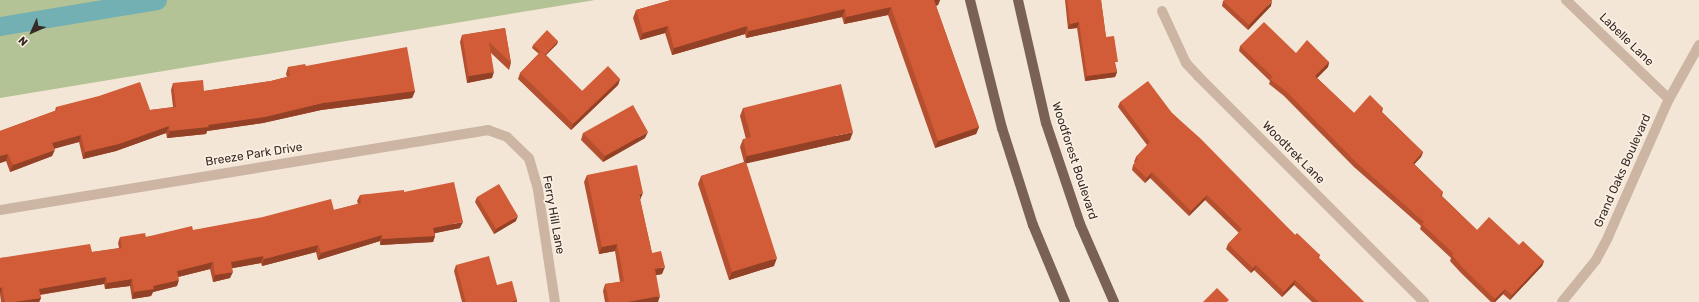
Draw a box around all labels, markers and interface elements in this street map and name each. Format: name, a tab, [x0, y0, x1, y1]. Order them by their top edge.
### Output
street label: Labelle Lane	[1596, 10, 1656, 70]
north arrow	[12, 12, 52, 52]
text: N	[16, 33, 31, 48]
street label: Woodforest Boulevard	[1048, 100, 1100, 222]
street label: Grand Oaks Boulevard	[1591, 112, 1655, 230]
street label: Woodtrek Lane	[1259, 119, 1327, 187]
street label: Breeze Park Drive	[204, 140, 304, 170]
street label: Ferry Hill Lane	[539, 174, 567, 256]

